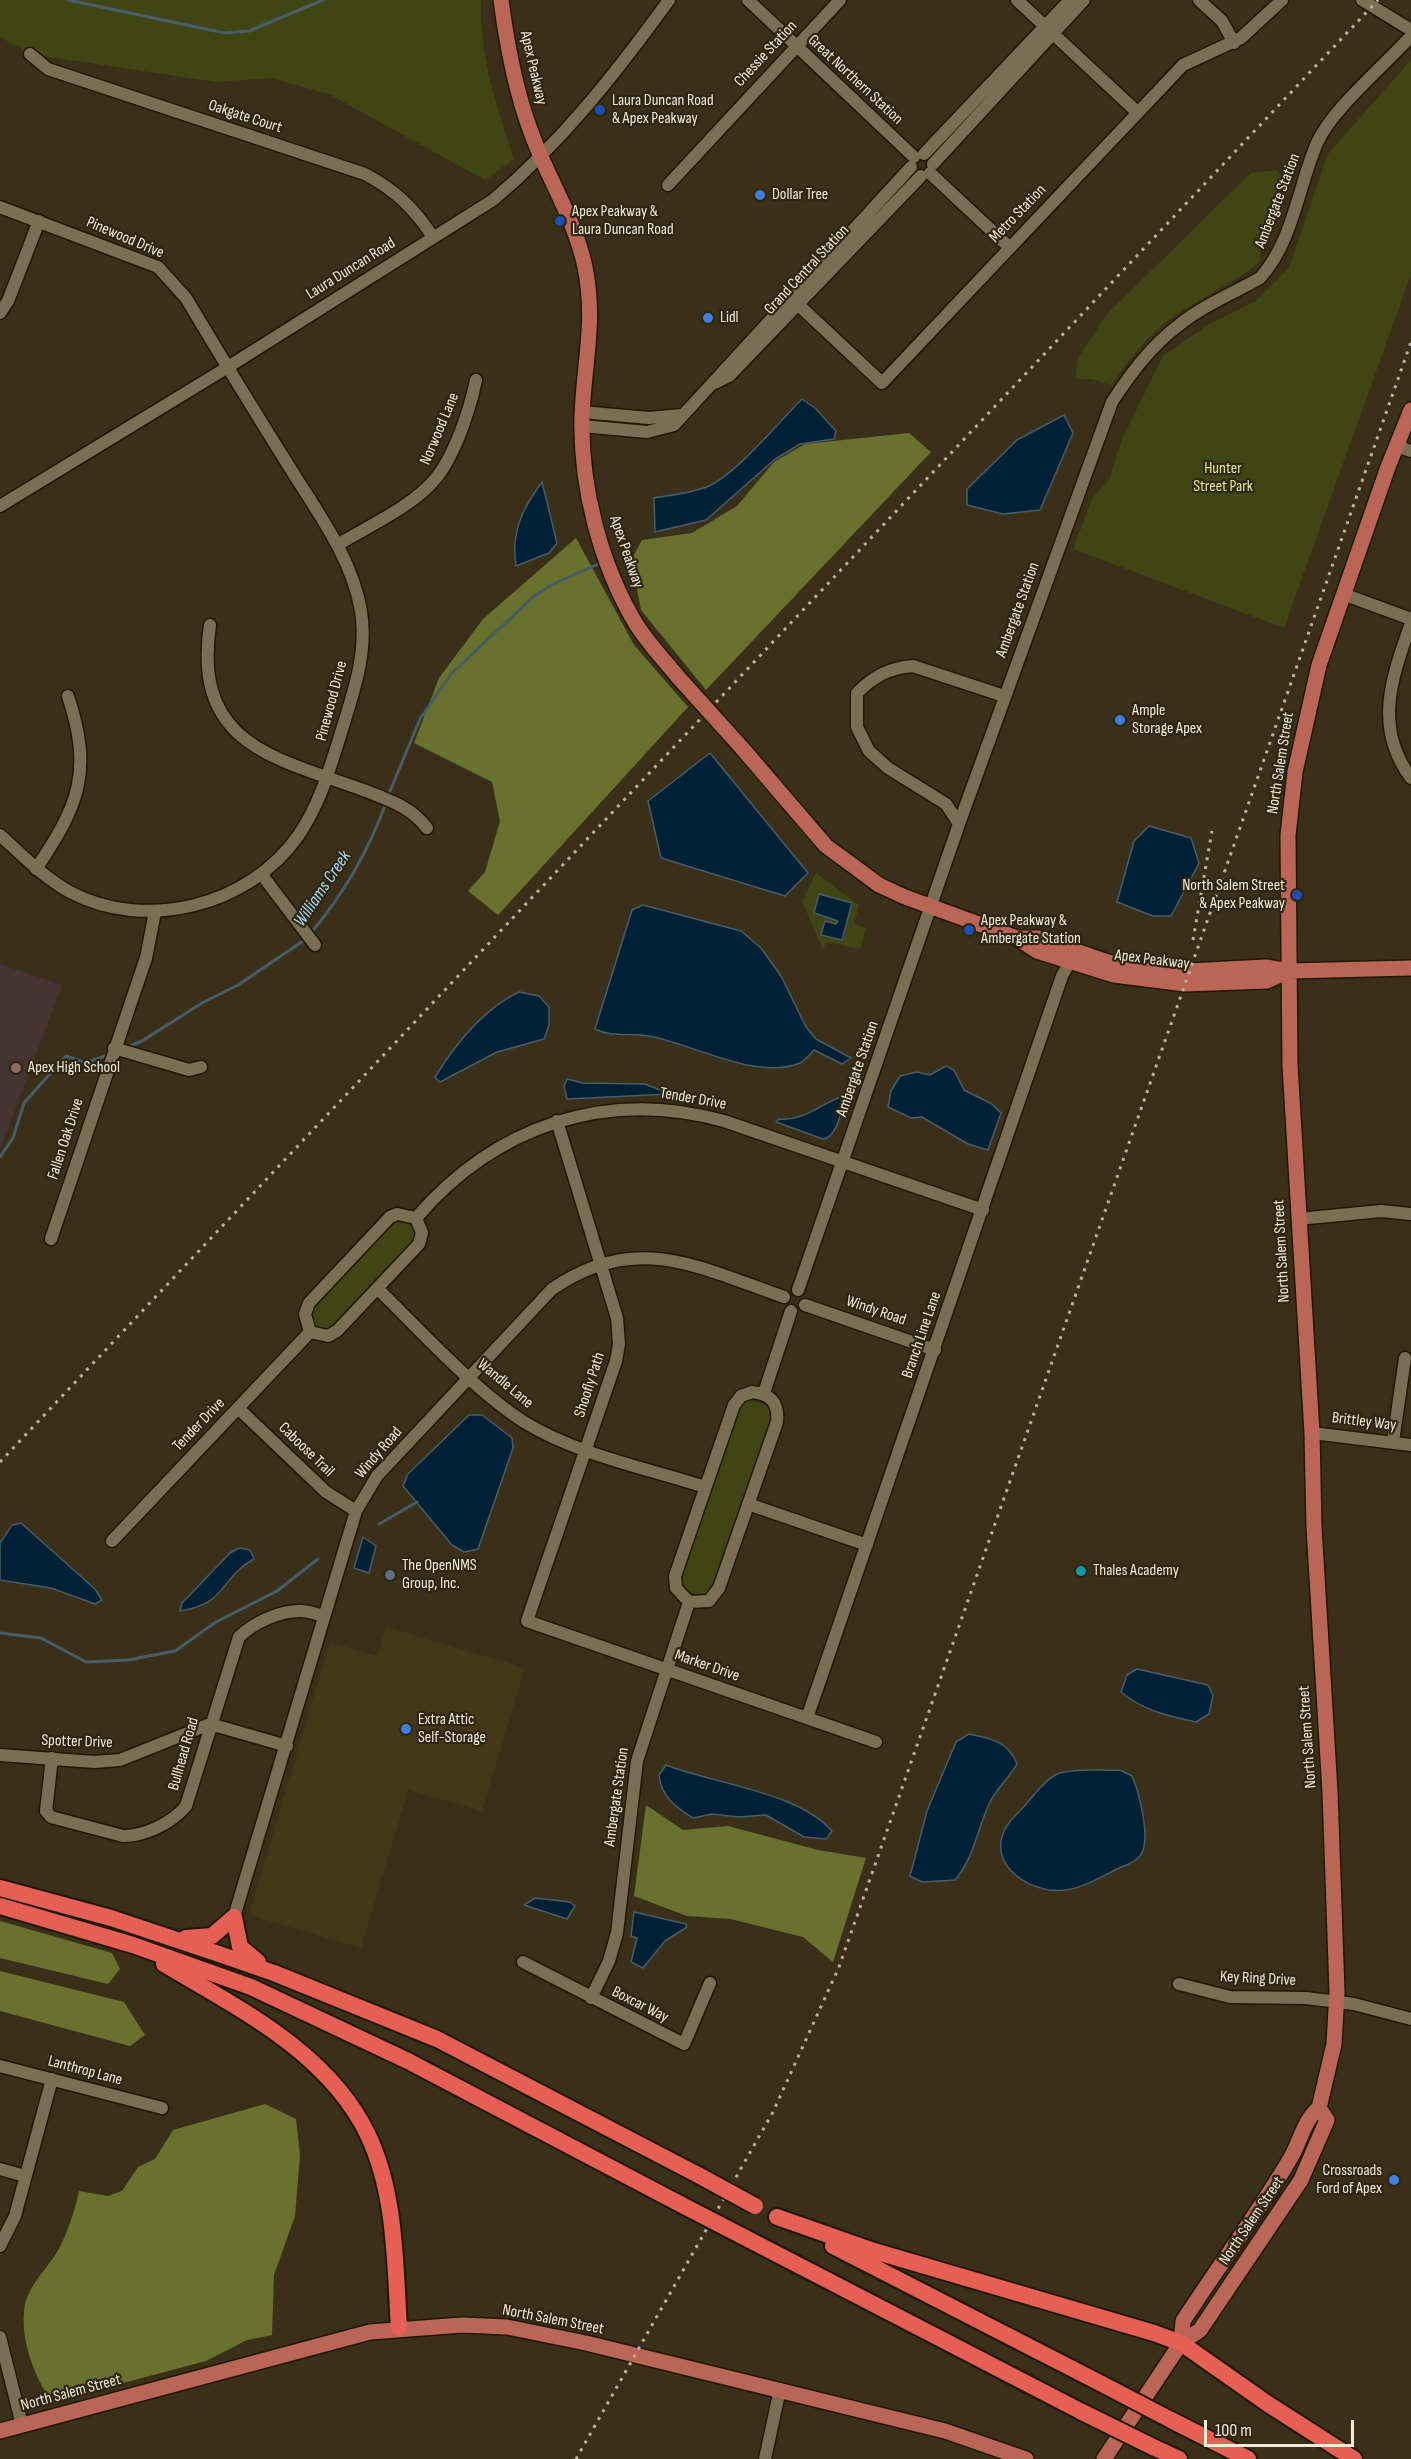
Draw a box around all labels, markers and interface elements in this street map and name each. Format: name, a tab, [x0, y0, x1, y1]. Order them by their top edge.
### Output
street label: Chessie Station	[731, 17, 801, 91]
street label: Apex Peakway	[515, 29, 551, 107]
street label: Great Northern Station	[803, 31, 907, 129]
place label: Laura Duncan Road & Apex Peakway	[612, 91, 714, 129]
street label: Oakgate Court	[206, 96, 284, 138]
marker: Laura Duncan Road & Apex Peakway	[593, 103, 607, 117]
street label: Ambergate Station	[1251, 151, 1305, 251]
street label: Metro Station	[986, 181, 1050, 247]
place label: Dollar Tree	[772, 185, 828, 205]
marker: Dollar Tree	[753, 188, 767, 202]
place label: Apex Peakway & Laura Duncan Road	[572, 202, 674, 240]
street label: Pinewood Drive	[83, 213, 167, 263]
marker: Apex Peakway & Laura Duncan Road	[553, 214, 567, 228]
street label: Grand Central Station	[761, 221, 853, 319]
street label: Laura Duncan Road	[303, 234, 399, 304]
place label: Lidl	[720, 308, 739, 328]
marker: Lidl	[701, 311, 715, 325]
street label: Norwood Lane	[416, 390, 464, 468]
park label: Hunter Street Park	[1193, 459, 1253, 497]
street label: Apex Peakway	[605, 513, 647, 591]
street label: Ambergate Station	[992, 560, 1044, 660]
street label: Pinewood Drive	[312, 659, 352, 743]
place label: Ample Storage Apex	[1132, 701, 1202, 739]
street label: North Salem Street	[1263, 711, 1299, 815]
marker: Ample Storage Apex	[1113, 713, 1127, 727]
water label: Williams Creek	[290, 847, 356, 931]
place label: North Salem Street & Apex Peakway	[1182, 876, 1285, 914]
marker: North Salem Street & Apex Peakway	[1290, 888, 1304, 902]
place label: Apex Peakway & Ambergate Station	[981, 911, 1081, 949]
marker: Apex Peakway & Ambergate Station	[962, 923, 976, 937]
street label: Apex Peakway	[1114, 946, 1190, 974]
street label: Ambergate Station	[833, 1019, 883, 1119]
place label: Apex High School	[28, 1058, 120, 1078]
marker: Apex High School	[9, 1061, 23, 1075]
street label: Tender Drive	[658, 1084, 728, 1114]
street label: Fallen Oak Drive	[44, 1096, 88, 1182]
street label: North Salem Street	[1270, 1199, 1294, 1303]
street label: Branch Line Lane	[898, 1289, 946, 1381]
street label: Windy Road	[843, 1292, 909, 1330]
street label: Shoofly Path	[571, 1350, 609, 1420]
street label: Wandle Lane	[473, 1355, 537, 1413]
street label: Tender Drive	[169, 1394, 229, 1456]
street label: Brittley Way	[1331, 1409, 1397, 1435]
street label: Caboose Trail	[274, 1419, 338, 1481]
street label: Windy Road	[351, 1423, 407, 1483]
place label: The OpenNMS Group, Inc.	[402, 1556, 476, 1594]
place label: Thales Academy	[1093, 1561, 1179, 1581]
marker: Thales Academy	[1074, 1564, 1088, 1578]
marker: The OpenNMS Group, Inc.	[383, 1568, 397, 1582]
street label: Marker Drive	[672, 1646, 742, 1686]
street label: North Salem Street	[1295, 1685, 1321, 1789]
place label: Extra Attic Self-Storage	[418, 1710, 486, 1748]
street label: Bullhead Road	[164, 1715, 204, 1793]
marker: Extra Attic Self-Storage	[399, 1722, 413, 1736]
street label: Spotter Drive	[41, 1731, 113, 1753]
street label: Ambergate Station	[601, 1746, 633, 1848]
street label: Key Ring Drive	[1220, 1967, 1296, 1991]
street label: Boxcar Way	[608, 1983, 672, 2027]
street label: Lanthrop Lane	[46, 2052, 124, 2090]
place label: Crossroads Ford of Apex	[1316, 2161, 1382, 2199]
street label: North Salem Street	[1215, 2173, 1289, 2269]
marker: Crossroads Ford of Apex	[1387, 2173, 1401, 2187]
street label: North Salem Street	[501, 2301, 605, 2339]
street label: North Salem Street	[19, 2370, 123, 2416]
scale bar	[1207, 2408, 1357, 2446]
text: 100 m	[1215, 2420, 1252, 2441]

